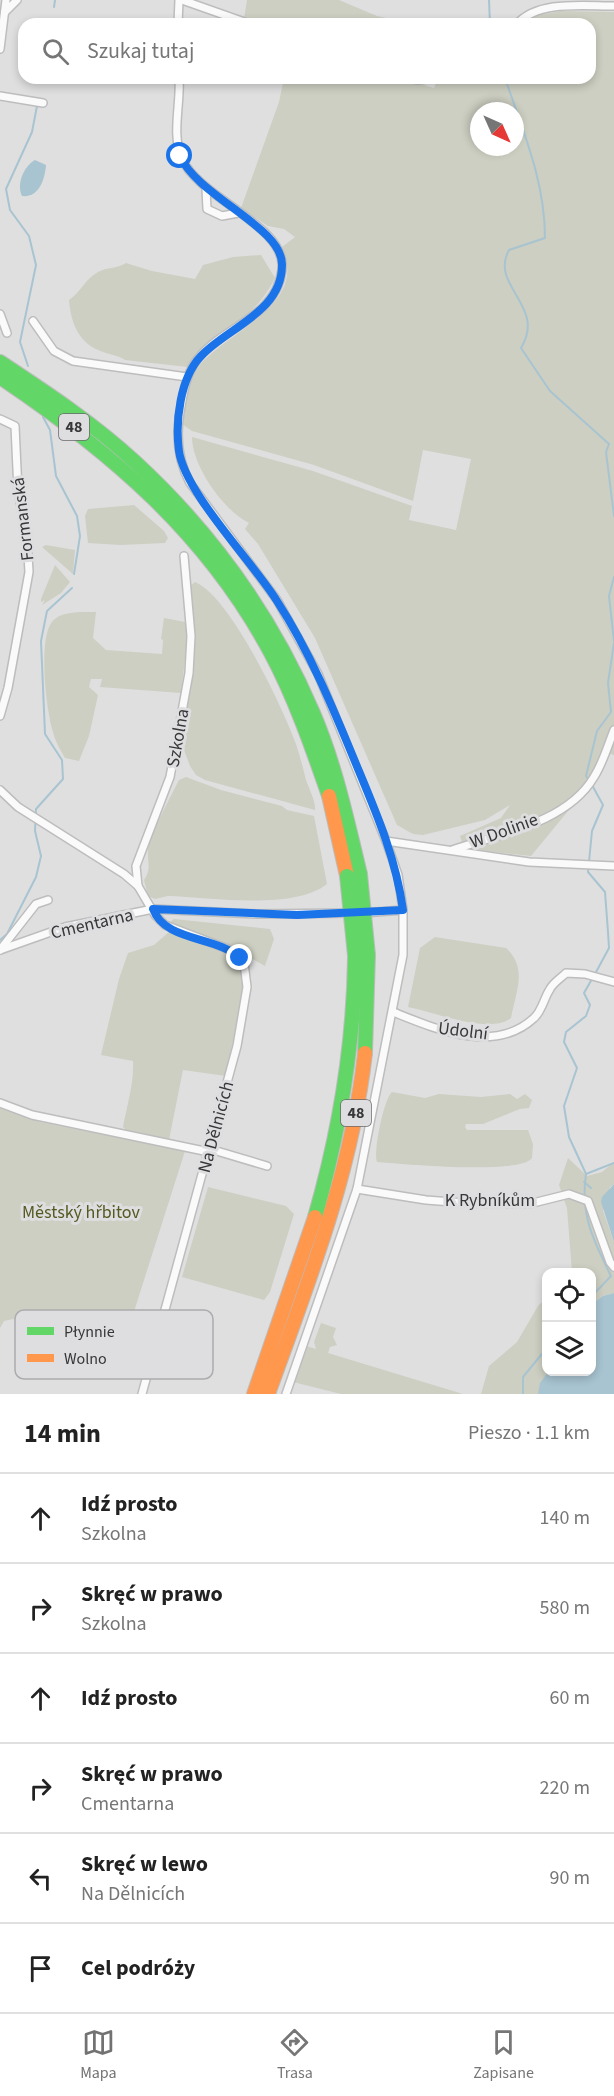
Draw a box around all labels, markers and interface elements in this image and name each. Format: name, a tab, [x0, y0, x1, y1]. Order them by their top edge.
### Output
search box	[18, 18, 596, 84]
icon: search	[39, 35, 72, 68]
text: Szukaj tutaj	[87, 35, 194, 67]
north arrow	[470, 102, 524, 156]
route start	[166, 142, 192, 168]
road number: 48	[59, 414, 89, 440]
street label: Formanská	[5, 476, 41, 562]
street label: Szkolna	[161, 707, 195, 769]
street label: W Dolinie	[466, 807, 542, 855]
street label: Cmentarna	[48, 902, 136, 946]
route end	[226, 944, 252, 970]
street label: Údolní	[437, 1016, 490, 1047]
street label: Na Dělnicích	[192, 1078, 240, 1176]
road number: 48	[341, 1100, 371, 1126]
street label: K Rybníkům	[445, 1188, 535, 1213]
park label: Městský hřbitov	[22, 1200, 141, 1225]
map controls	[542, 1268, 596, 1376]
button: locate	[542, 1268, 596, 1322]
legend	[15, 1310, 213, 1379]
text: Płynnie	[64, 1321, 115, 1343]
button: layers	[542, 1322, 596, 1376]
text: Wolno	[64, 1348, 107, 1370]
text: 14 min	[24, 1415, 101, 1452]
text: Pieszo · 1.1 km	[468, 1419, 590, 1447]
text: Idź prosto	[81, 1488, 178, 1520]
icon: ahead	[24, 1502, 57, 1535]
text: 140 m	[540, 1504, 590, 1532]
text: Szkolna	[81, 1520, 147, 1548]
text: Skręć w prawo	[81, 1578, 223, 1610]
icon: right	[24, 1592, 57, 1625]
text: 580 m	[540, 1594, 590, 1622]
text: Szkolna	[81, 1610, 147, 1638]
icon: ahead	[24, 1682, 57, 1715]
text: Idź prosto	[81, 1682, 178, 1714]
text: 60 m	[550, 1684, 590, 1712]
text: Skręć w prawo	[81, 1758, 223, 1790]
icon: right	[24, 1772, 57, 1805]
text: 220 m	[540, 1774, 590, 1802]
text: Cmentarna	[81, 1790, 174, 1818]
text: Skręć w lewo	[81, 1848, 208, 1880]
icon: left	[24, 1862, 57, 1895]
text: 90 m	[550, 1864, 590, 1892]
text: Na Dělnicích	[81, 1880, 185, 1908]
icon: arrive	[24, 1952, 57, 1985]
text: Cel podróży	[81, 1952, 195, 1984]
tab: Mapa	[80, 2026, 117, 2084]
tab: Trasa	[277, 2026, 313, 2084]
tab: Zapisane	[473, 2026, 534, 2084]

